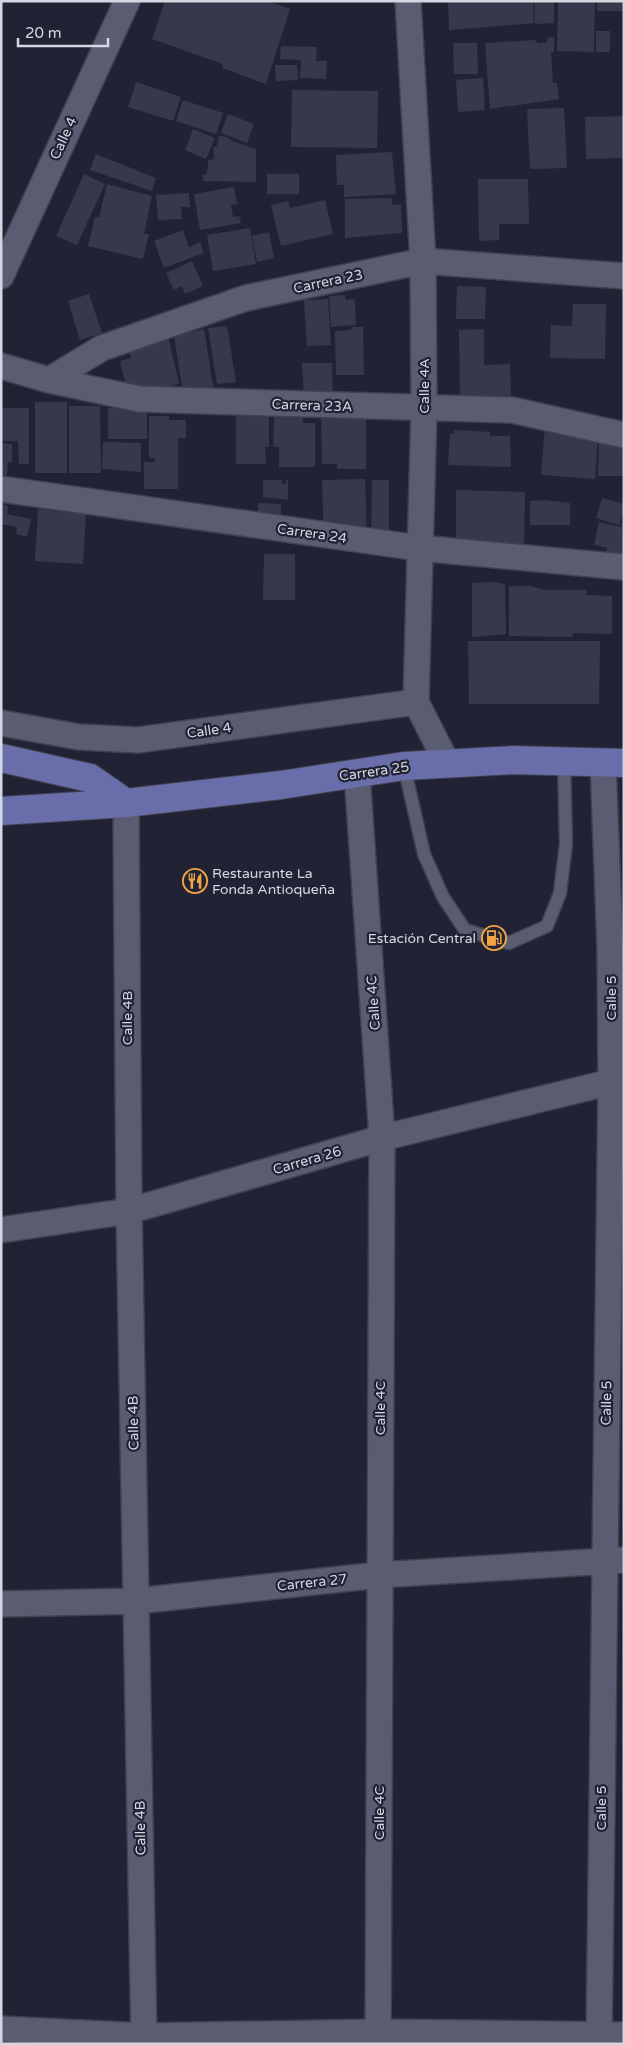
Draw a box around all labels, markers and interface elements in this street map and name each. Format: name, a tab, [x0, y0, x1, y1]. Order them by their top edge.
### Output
scale bar	[18, 15, 108, 47]
text: 20 m	[25, 24, 62, 42]
street label: Calle 4	[46, 114, 81, 162]
street label: Carrera 23	[292, 266, 364, 297]
street label: Calle 4A	[416, 358, 433, 414]
street label: Carrera 23A	[271, 396, 353, 415]
street label: Carrera 24	[276, 520, 348, 547]
street label: Calle 4	[186, 719, 233, 742]
street label: Carrera 25	[338, 758, 410, 785]
place label: Restaurante La Fonda Antioqueña	[212, 865, 335, 898]
restaurant icon: Restaurante La Fonda Antioqueña	[182, 868, 208, 894]
fuel station icon: Estación Central	[481, 925, 507, 951]
place label: Estación Central	[368, 930, 476, 947]
street label: Calle 4C	[363, 975, 384, 1031]
street label: Calle 5	[603, 976, 620, 1020]
street label: Calle 4B	[119, 991, 136, 1045]
street label: Carrera 26	[271, 1143, 344, 1178]
street label: Calle 4C	[372, 1380, 389, 1435]
street label: Calle 5	[598, 1380, 615, 1426]
street label: Calle 4B	[125, 1396, 142, 1450]
street label: Carrera 27	[276, 1570, 348, 1595]
street label: Calle 4C	[371, 1785, 388, 1840]
street label: Calle 5	[593, 1786, 610, 1830]
street label: Calle 4B	[132, 1801, 149, 1855]

